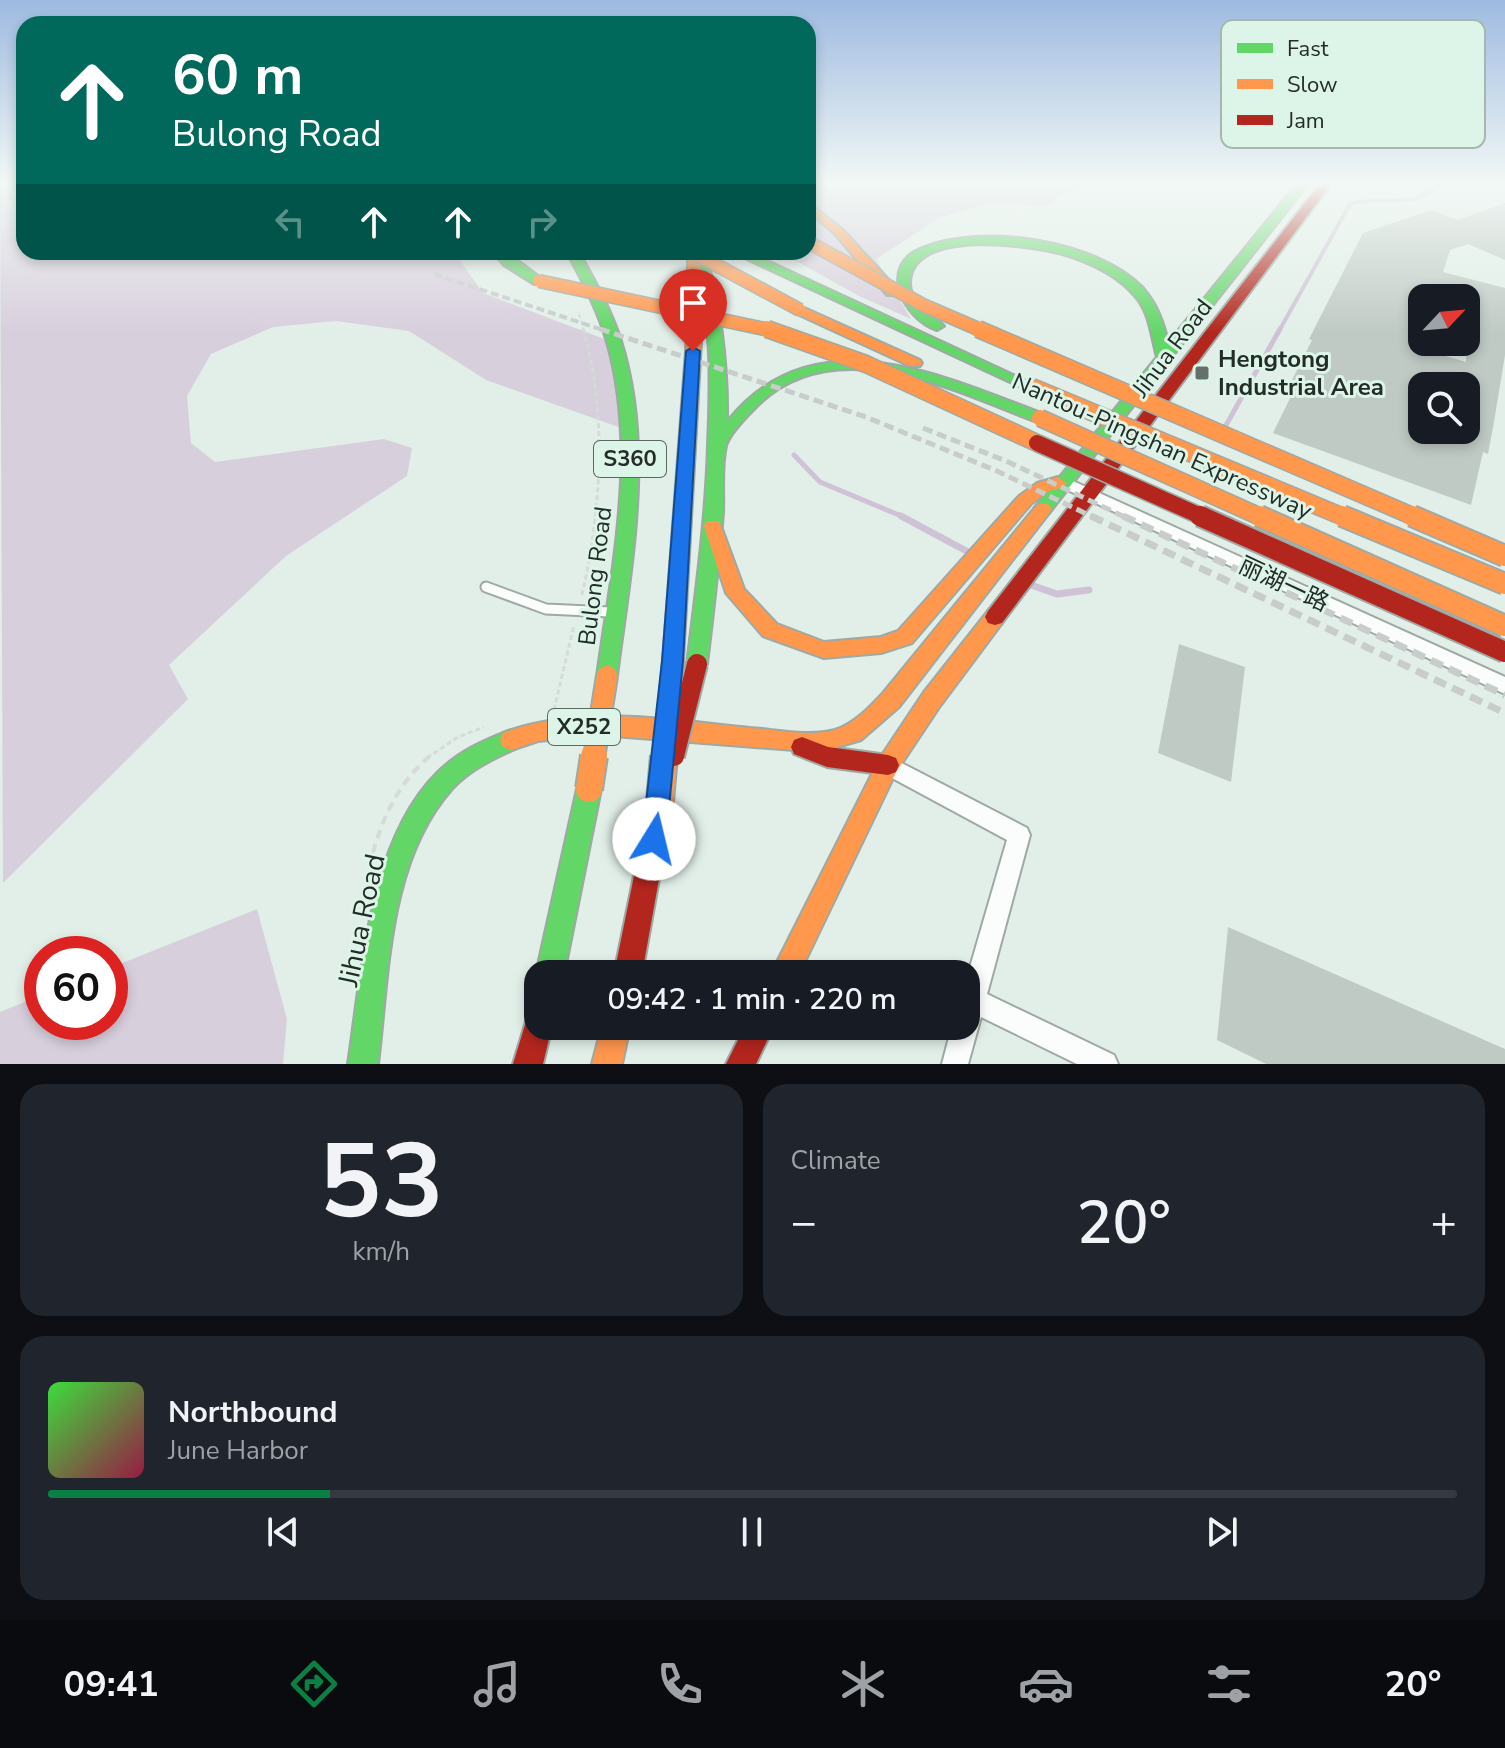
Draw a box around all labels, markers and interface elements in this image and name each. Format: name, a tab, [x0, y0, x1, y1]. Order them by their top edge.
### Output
legend	[1221, 20, 1485, 148]
text: Fast	[1287, 34, 1329, 64]
text: 60 m	[172, 37, 303, 114]
icon: ahead	[40, 48, 144, 152]
text: Slow	[1287, 70, 1338, 100]
text: Jam	[1286, 106, 1325, 136]
text: Bulong Road	[172, 110, 382, 159]
icon: left	[268, 200, 312, 244]
icon: ahead	[352, 200, 396, 244]
icon: ahead	[436, 200, 480, 244]
icon: right	[520, 200, 564, 244]
pin	[659, 269, 727, 351]
icon: arrive	[671, 281, 715, 325]
north arrow	[1408, 284, 1480, 356]
map controls	[1408, 284, 1480, 444]
street label: Jihua Road	[1124, 292, 1219, 404]
place label: Hengtong Industrial Area	[1218, 343, 1384, 403]
marker: Hengtong Industrial Area	[1193, 364, 1211, 382]
street label: Nantou-Pingshan Expressway	[1007, 365, 1318, 527]
button: search	[1408, 372, 1480, 444]
road number: S360	[594, 441, 666, 477]
street label: Bulong Road	[571, 505, 619, 647]
street label: 丽湖一路	[1234, 549, 1334, 619]
road number: X252	[548, 709, 620, 745]
position arrow	[612, 797, 696, 881]
street label: Jihua Road	[329, 850, 395, 991]
speed limit sign: 60	[24, 936, 128, 1040]
text: 09:42 · 1 min · 220 m	[607, 979, 897, 1020]
text: 53	[319, 1111, 444, 1253]
text: Climate	[791, 1143, 881, 1178]
text: 20°	[1077, 1182, 1171, 1264]
text: −	[791, 1193, 817, 1253]
text: +	[1431, 1193, 1457, 1253]
text: km/h	[353, 1234, 410, 1269]
text: Northbound	[168, 1392, 338, 1433]
text: June Harbor	[168, 1433, 308, 1468]
icon: previous	[261, 1510, 305, 1554]
icon: pause	[730, 1510, 774, 1554]
icon: next	[1200, 1510, 1244, 1554]
icon: directions	[286, 1656, 342, 1712]
icon: music	[469, 1656, 525, 1712]
icon: phone	[652, 1656, 708, 1712]
icon: climate	[835, 1656, 891, 1712]
icon: car	[1018, 1656, 1074, 1712]
icon: filters	[1201, 1656, 1257, 1712]
text: 09:41	[64, 1660, 159, 1709]
text: 20°	[1385, 1660, 1441, 1709]

